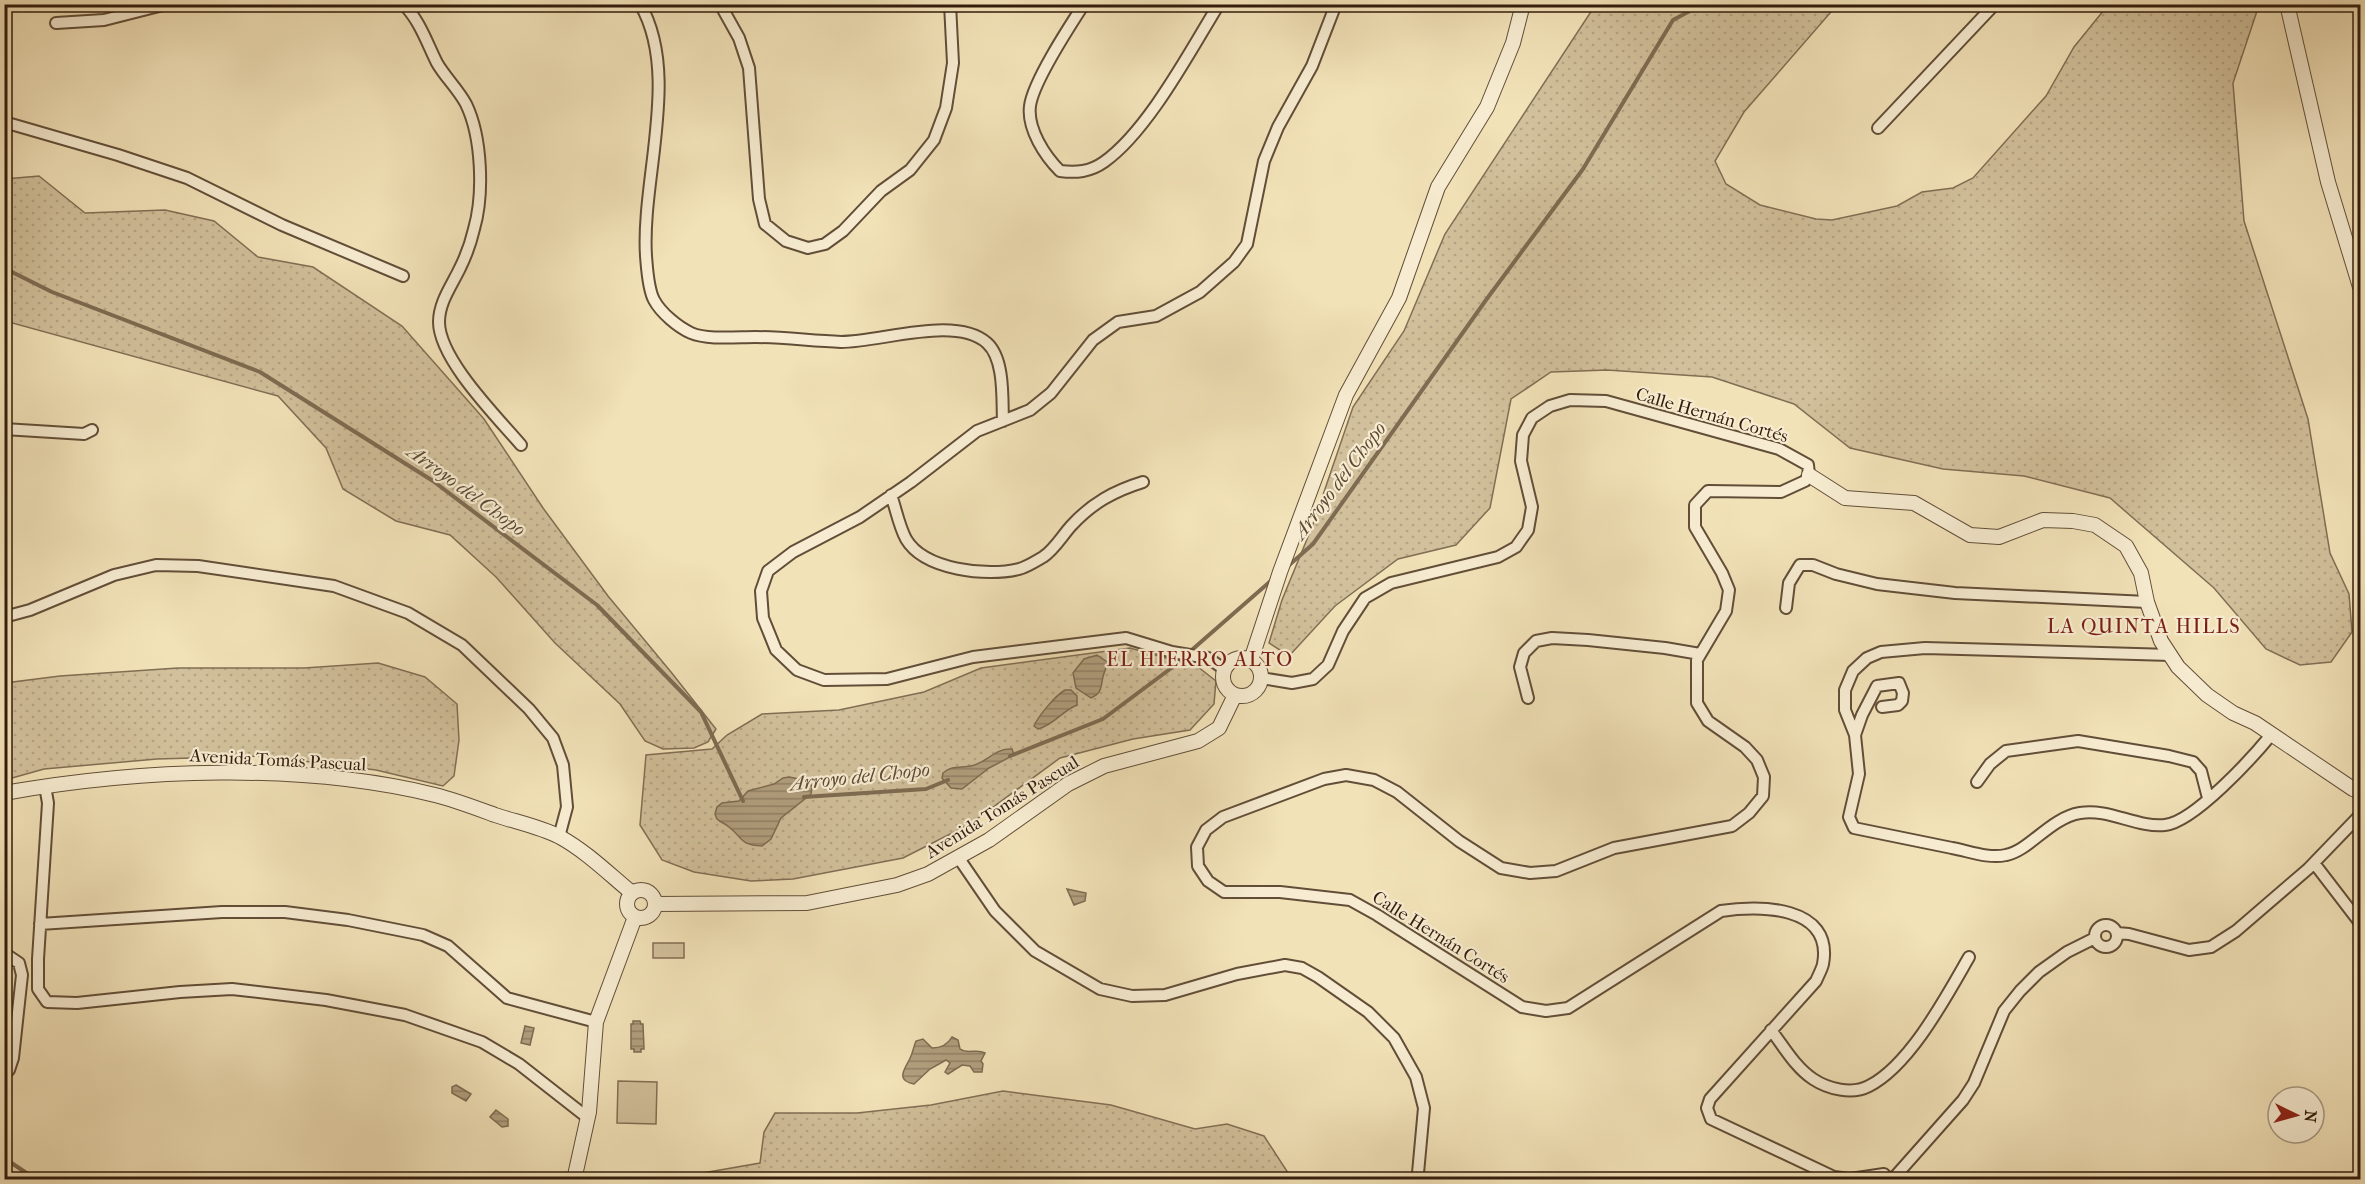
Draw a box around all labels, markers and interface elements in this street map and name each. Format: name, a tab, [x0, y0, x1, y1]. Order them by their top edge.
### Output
street label: Calle Hernán Cortés	[1633, 384, 1791, 447]
water label: Arroyo del Chopo	[1286, 417, 1391, 546]
water label: Arroyo del Chopo	[401, 438, 530, 541]
district label: LA QUINTA HILLS	[2047, 615, 2241, 638]
district label: EL HIERRO ALTO	[1106, 648, 1294, 671]
street label: Avenida Tomás Pascual	[188, 745, 367, 776]
street label: Avenida Tomás Pascual	[921, 752, 1083, 864]
water label: Arroyo del Chopo	[786, 758, 931, 796]
street label: Calle Hernán Cortés	[1368, 887, 1513, 988]
north arrow	[2266, 1085, 2326, 1145]
text: N	[2300, 1109, 2320, 1124]

